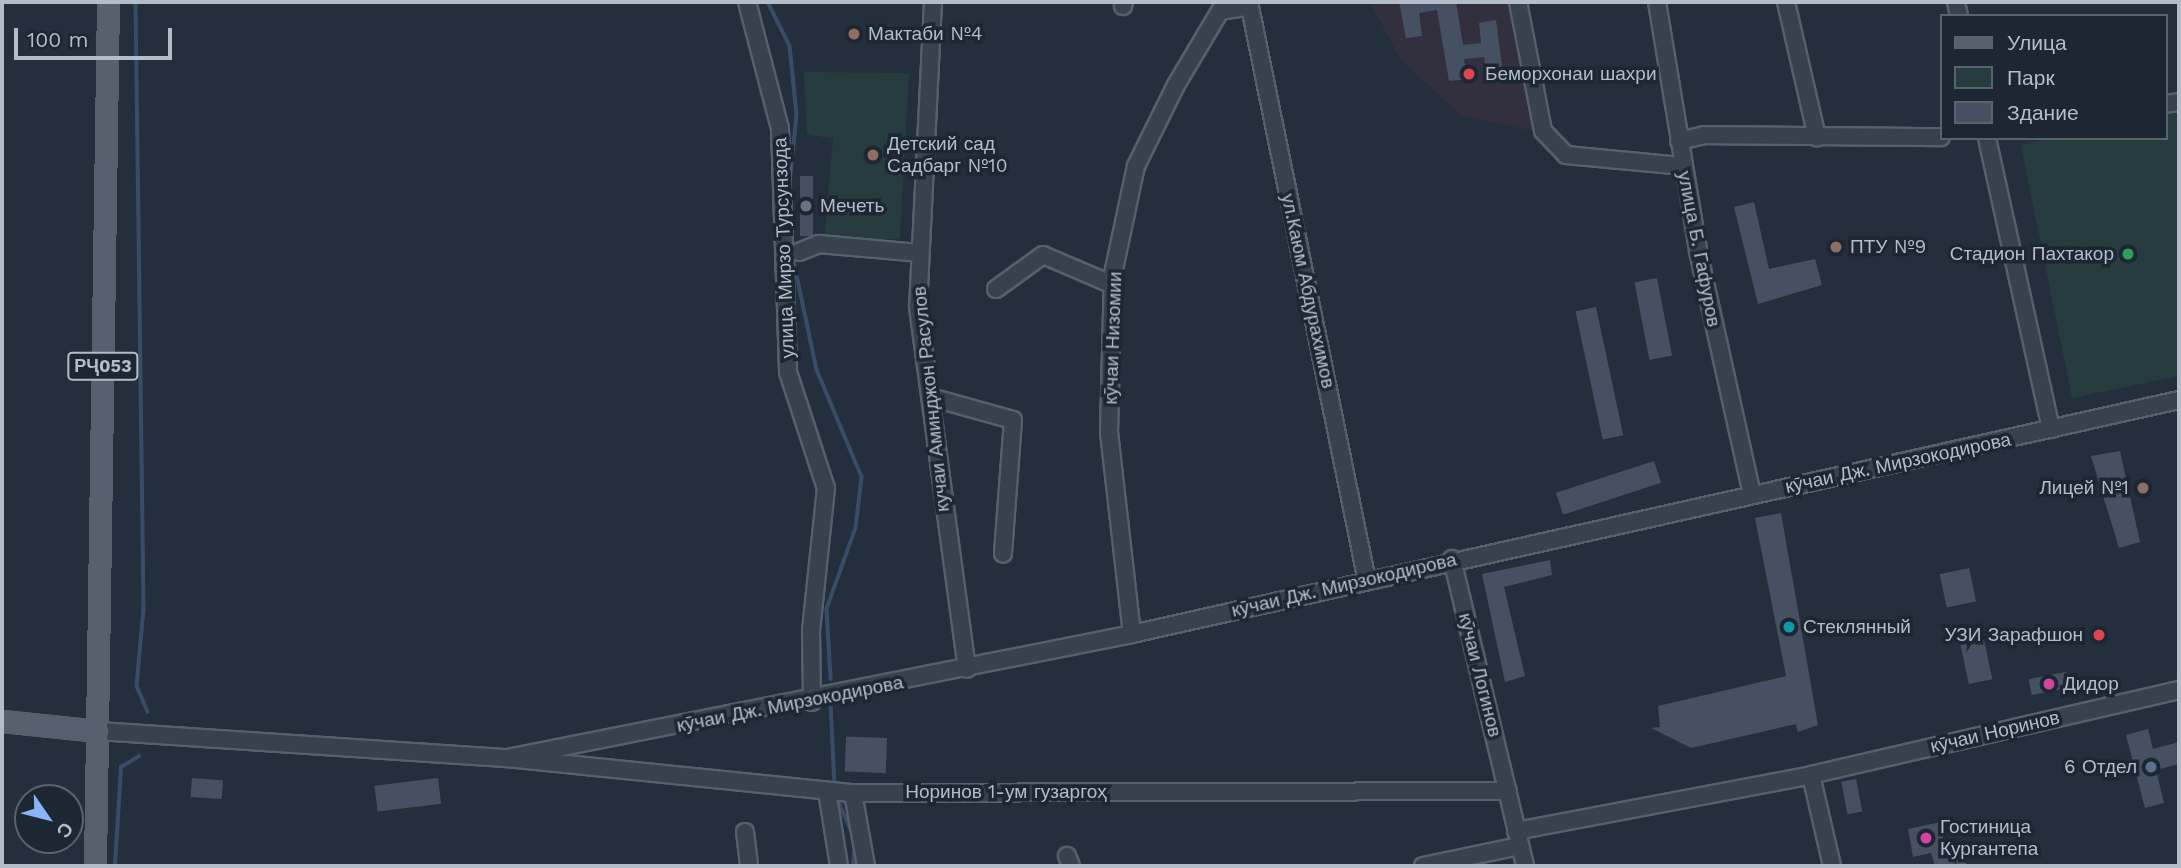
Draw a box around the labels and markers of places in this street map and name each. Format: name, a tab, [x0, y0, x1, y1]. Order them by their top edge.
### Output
place label: Мактаби №4	[868, 23, 983, 45]
marker: Мактаби №4	[846, 26, 862, 42]
place label: Беморхонаи шахри	[1485, 63, 1657, 85]
marker: Беморхонаи шахри	[1459, 64, 1479, 84]
place label: Детский сад Садбарг №10	[887, 133, 1008, 177]
marker: Детский сад Садбарг №10	[865, 147, 881, 163]
place label: Мечеть	[820, 195, 884, 217]
marker: Мечеть	[798, 198, 814, 214]
place label: ПТУ №9	[1850, 236, 1926, 258]
marker: ПТУ №9	[1828, 239, 1844, 255]
place label: Стадион Пахтакор	[1950, 243, 2114, 265]
marker: Стадион Пахтакор	[2120, 246, 2136, 262]
place label: Лицей №1	[2039, 477, 2129, 499]
marker: Лицей №1	[2135, 480, 2151, 496]
place label: Стеклянный	[1803, 616, 1911, 638]
marker: Стеклянный	[1781, 619, 1797, 635]
place label: УЗИ Зарафшон	[1945, 624, 2083, 646]
marker: УЗИ Зарафшон	[2089, 625, 2109, 645]
place label: Дидор	[2063, 673, 2119, 695]
marker: Дидор	[2041, 676, 2057, 692]
place label: 6 Отдел	[2064, 756, 2137, 778]
marker: 6 Отдел	[2143, 759, 2159, 775]
place label: Гостиница Кургантепа	[1940, 816, 2038, 860]
marker: Гостиница Кургантепа	[1918, 830, 1934, 846]

